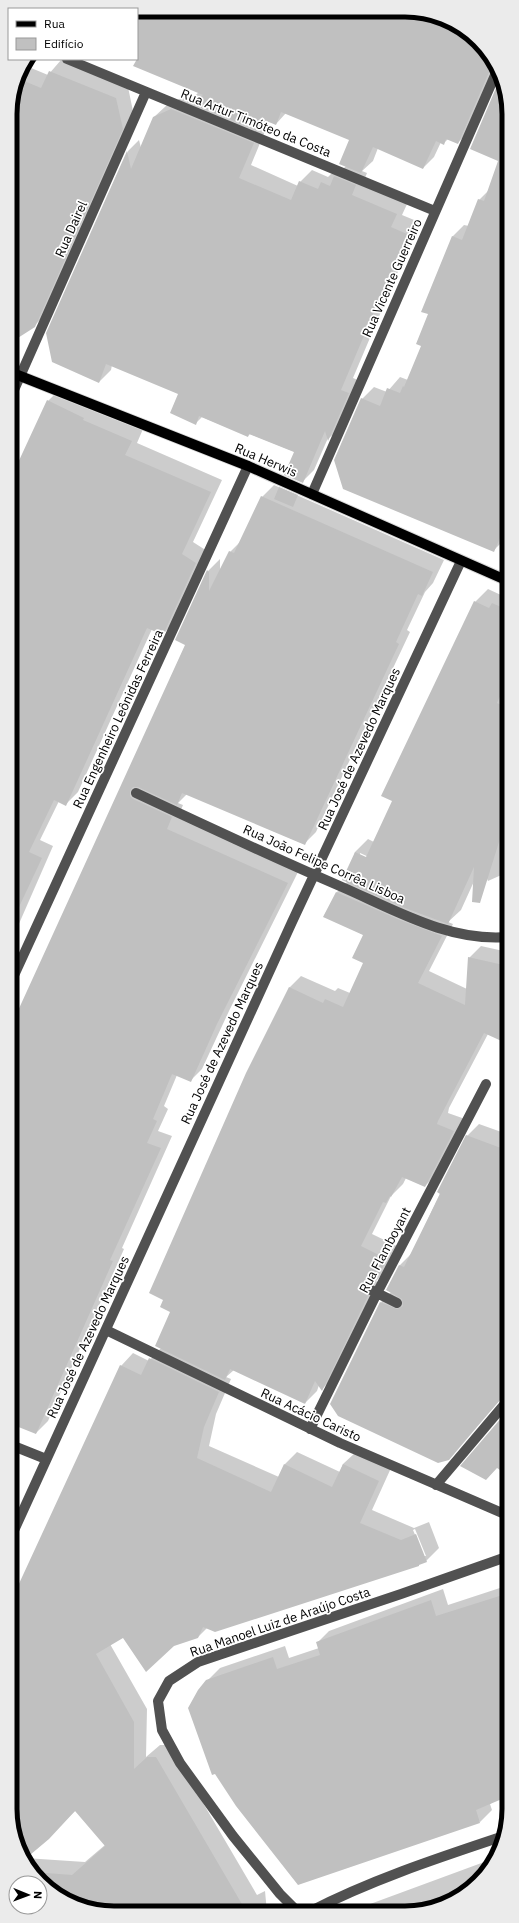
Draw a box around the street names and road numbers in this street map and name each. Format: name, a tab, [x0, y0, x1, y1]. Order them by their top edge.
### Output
street label: Rua Artur Timóteo da Costa	[178, 85, 334, 161]
street label: Rua Dairel	[51, 198, 91, 260]
street label: Rua Vicente Guerreiro	[358, 216, 426, 340]
street label: Rua Herwis	[232, 439, 300, 481]
street label: Rua Engenheiro Leônidas Ferreira	[69, 627, 167, 811]
street label: Rua José de Azevedo Marques	[314, 665, 404, 833]
street label: Rua João Felipe Corrêa Lisboa	[240, 821, 408, 907]
street label: Rua José de Azevedo Marques	[177, 959, 267, 1127]
street label: Rua Flamboyant	[355, 1204, 415, 1296]
street label: Rua José de Azevedo Marques	[43, 1253, 133, 1421]
street label: Rua Acácio Caristo	[258, 1384, 364, 1446]
street label: Rua Manoel Luiz de Araújo Costa	[188, 1583, 372, 1661]

